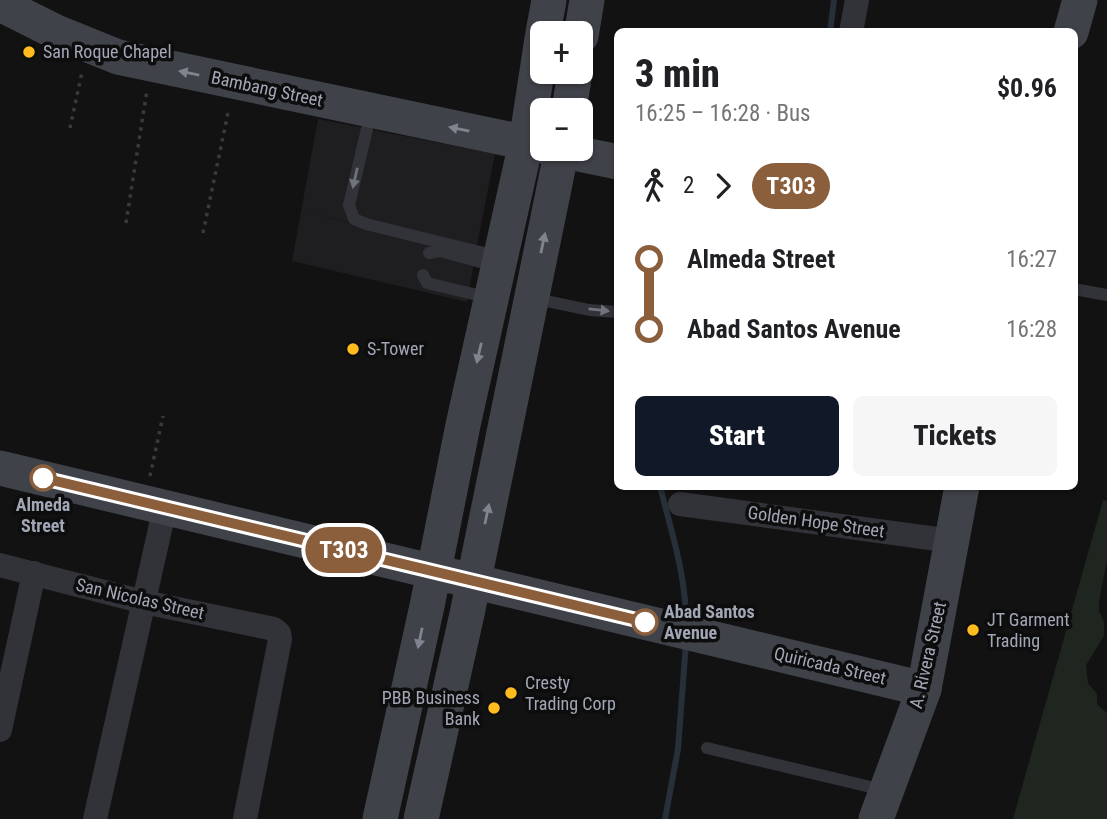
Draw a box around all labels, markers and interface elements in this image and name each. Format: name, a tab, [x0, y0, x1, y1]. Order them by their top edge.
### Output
map controls	[530, 21, 593, 161]
button: +	[530, 21, 593, 84]
place label: San Roque Chapel	[43, 41, 172, 62]
marker: San Roque Chapel	[21, 44, 37, 60]
text: 3 min	[635, 52, 720, 96]
street label: Bambang Street	[209, 66, 325, 111]
one-way arrow	[178, 67, 200, 78]
text: $0.96	[997, 73, 1057, 103]
button: −	[530, 98, 593, 161]
text: 16:25 – 16:28 · Bus	[635, 100, 811, 127]
one-way arrow	[448, 124, 470, 135]
one-way arrow	[349, 167, 360, 189]
icon: walk	[635, 167, 673, 205]
icon: forward	[704, 167, 742, 205]
text: 2	[683, 172, 694, 199]
text: T303	[766, 172, 816, 200]
one-way arrow	[537, 232, 548, 254]
text: Almeda Street	[687, 244, 835, 274]
text: 16:27	[1006, 246, 1057, 273]
one-way arrow	[588, 305, 610, 316]
text: Abad Santos Avenue	[687, 314, 901, 344]
text: 16:28	[1006, 316, 1057, 343]
place label: S-Tower	[367, 338, 424, 359]
marker: S-Tower	[345, 341, 361, 357]
one-way arrow	[474, 342, 485, 364]
button: Start	[635, 396, 839, 476]
button: Tickets	[853, 396, 1057, 476]
marker: Almeda Street	[30, 465, 56, 491]
place label: Almeda Street	[16, 494, 70, 536]
street label: Golden Hope Street	[746, 502, 886, 541]
one-way arrow	[482, 503, 493, 525]
line badge: T303	[295, 527, 393, 573]
text: T303	[319, 536, 369, 564]
street label: San Nicolas Street	[74, 574, 206, 623]
street label: A. Rivera Street	[905, 599, 950, 710]
place label: Abad Santos Avenue	[664, 601, 755, 643]
marker: Abad Santos Avenue	[632, 609, 658, 635]
place label: JT Garment Trading	[987, 609, 1070, 651]
marker: JT Garment Trading	[965, 622, 981, 638]
one-way arrow	[414, 627, 425, 649]
street label: Quiricada Street	[772, 642, 888, 689]
place label: Cresty Trading Corp	[525, 672, 616, 714]
marker: Cresty Trading Corp	[503, 685, 519, 701]
place label: PBB Business Bank	[382, 687, 480, 729]
marker: PBB Business Bank	[486, 700, 502, 716]

